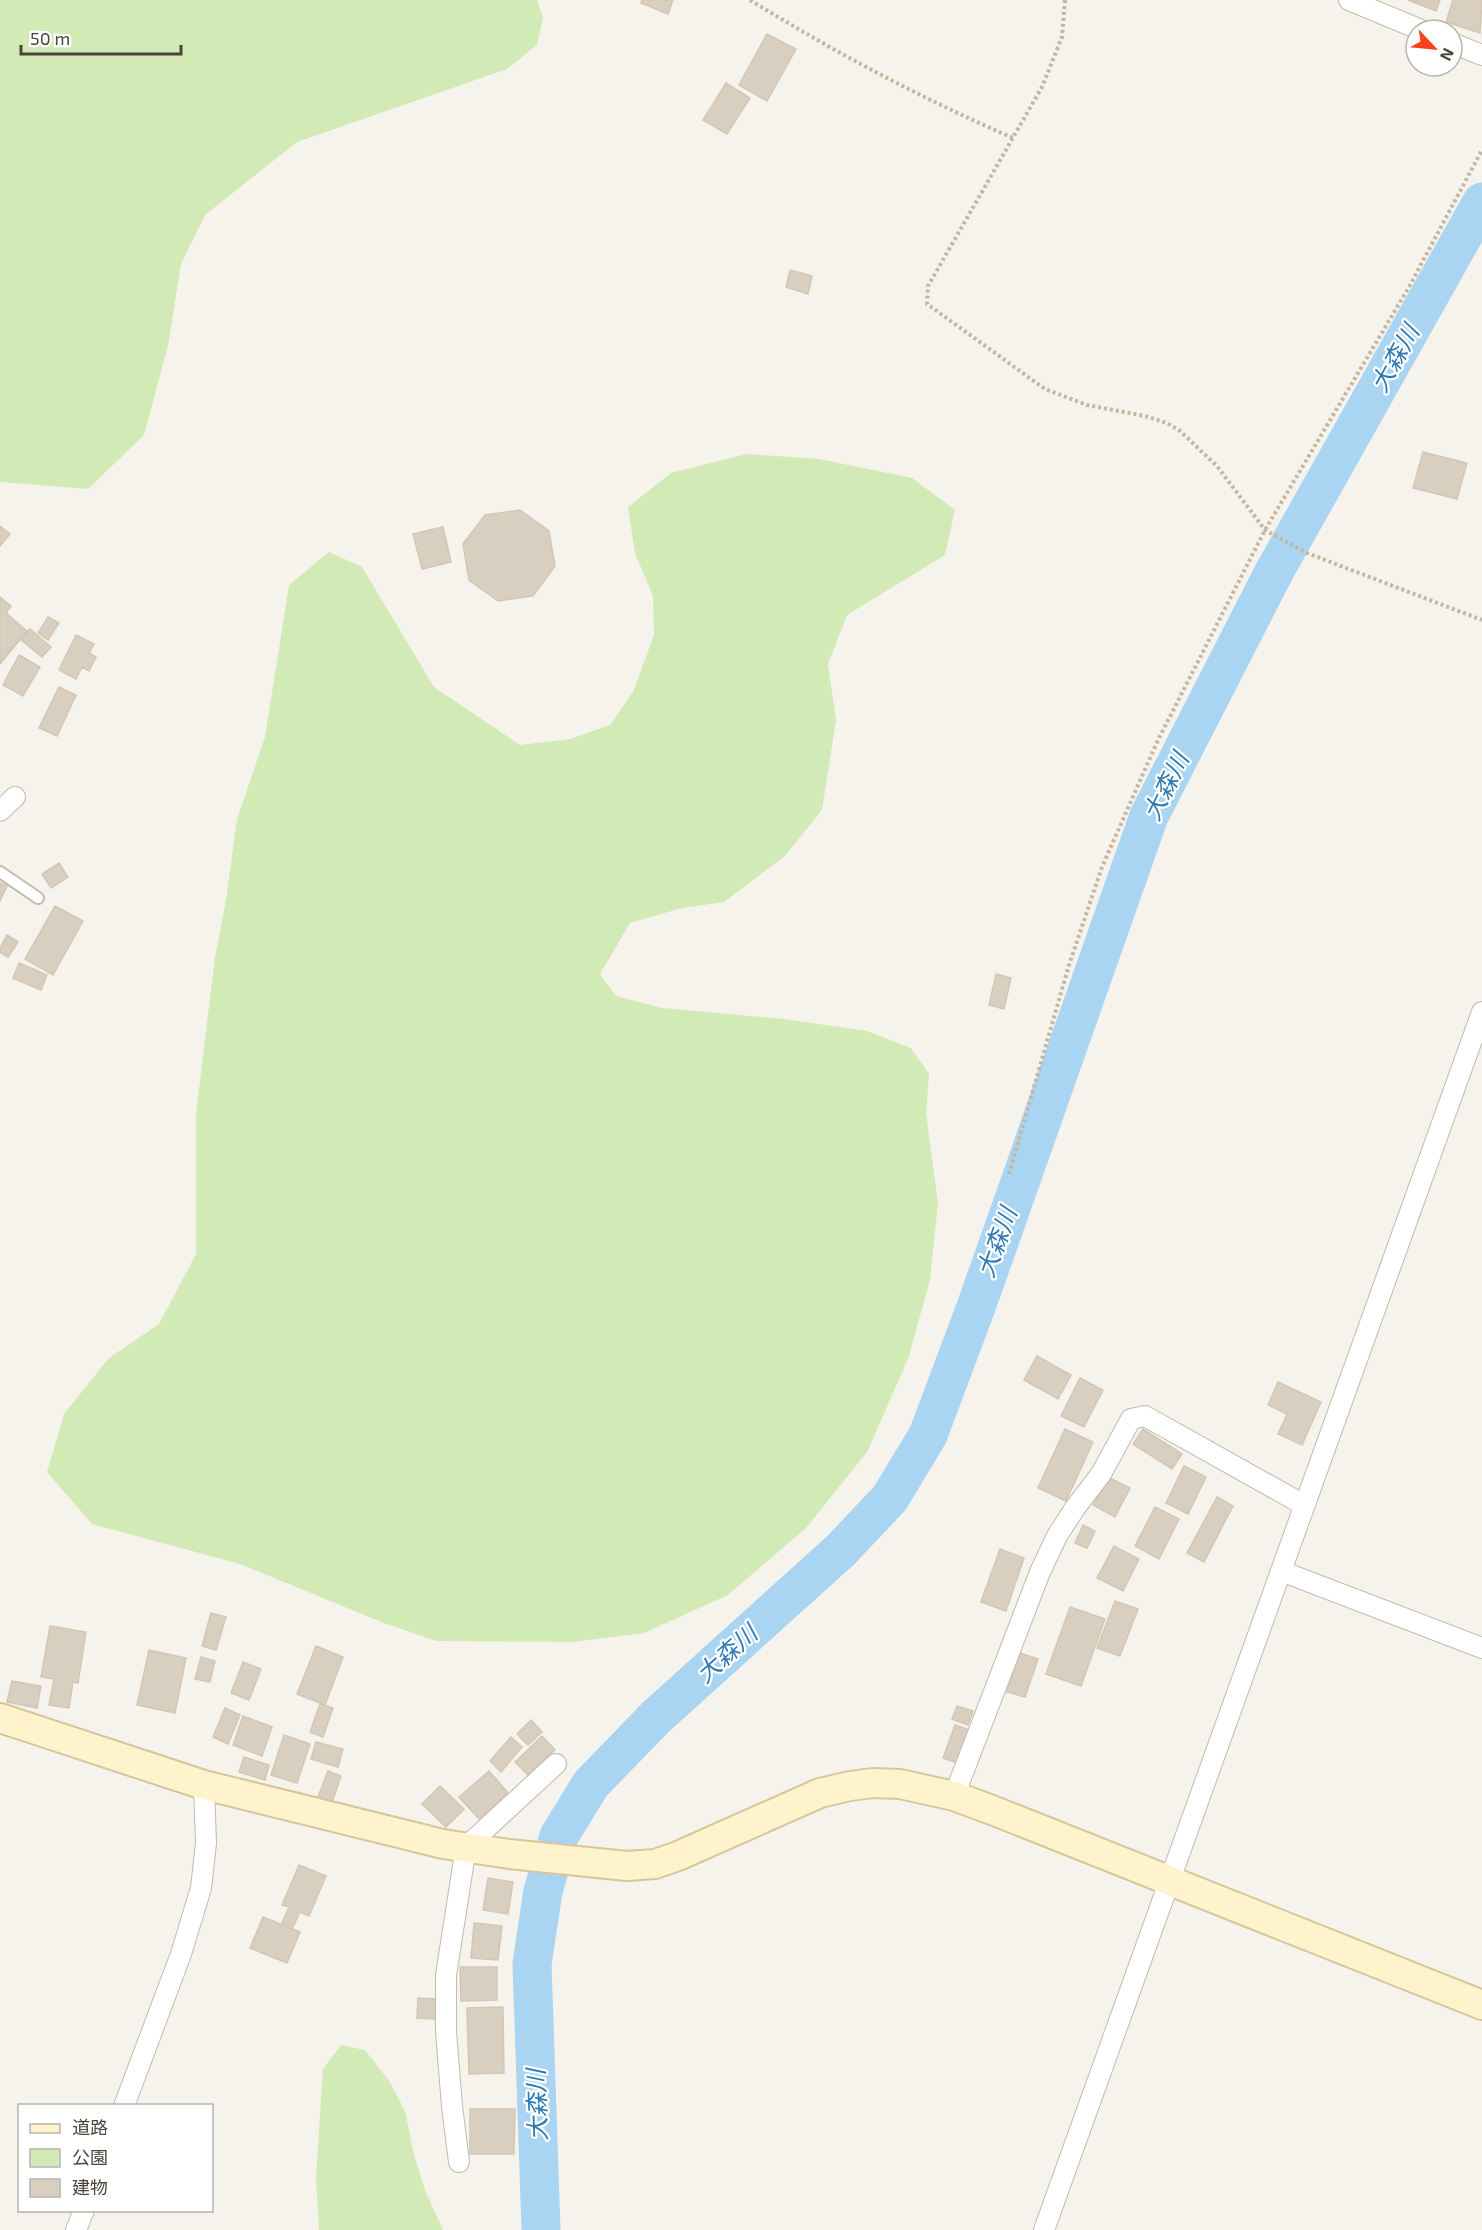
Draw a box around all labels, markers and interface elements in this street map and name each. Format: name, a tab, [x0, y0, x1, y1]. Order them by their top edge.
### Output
scale bar	[21, 18, 182, 56]
north arrow	[1404, 18, 1464, 78]
text: 50 m	[30, 27, 70, 49]
text: N	[1437, 45, 1459, 64]
water label: 大森川	[1364, 317, 1426, 397]
water label: 大森川	[1136, 745, 1195, 825]
water label: 大森川	[970, 1200, 1023, 1281]
water label: 大森川	[690, 1616, 765, 1688]
water label: 大森川	[520, 2066, 552, 2141]
legend	[18, 2104, 213, 2212]
text: 道路	[72, 2116, 108, 2138]
text: 公園	[72, 2146, 108, 2168]
text: 建物	[72, 2176, 108, 2198]

